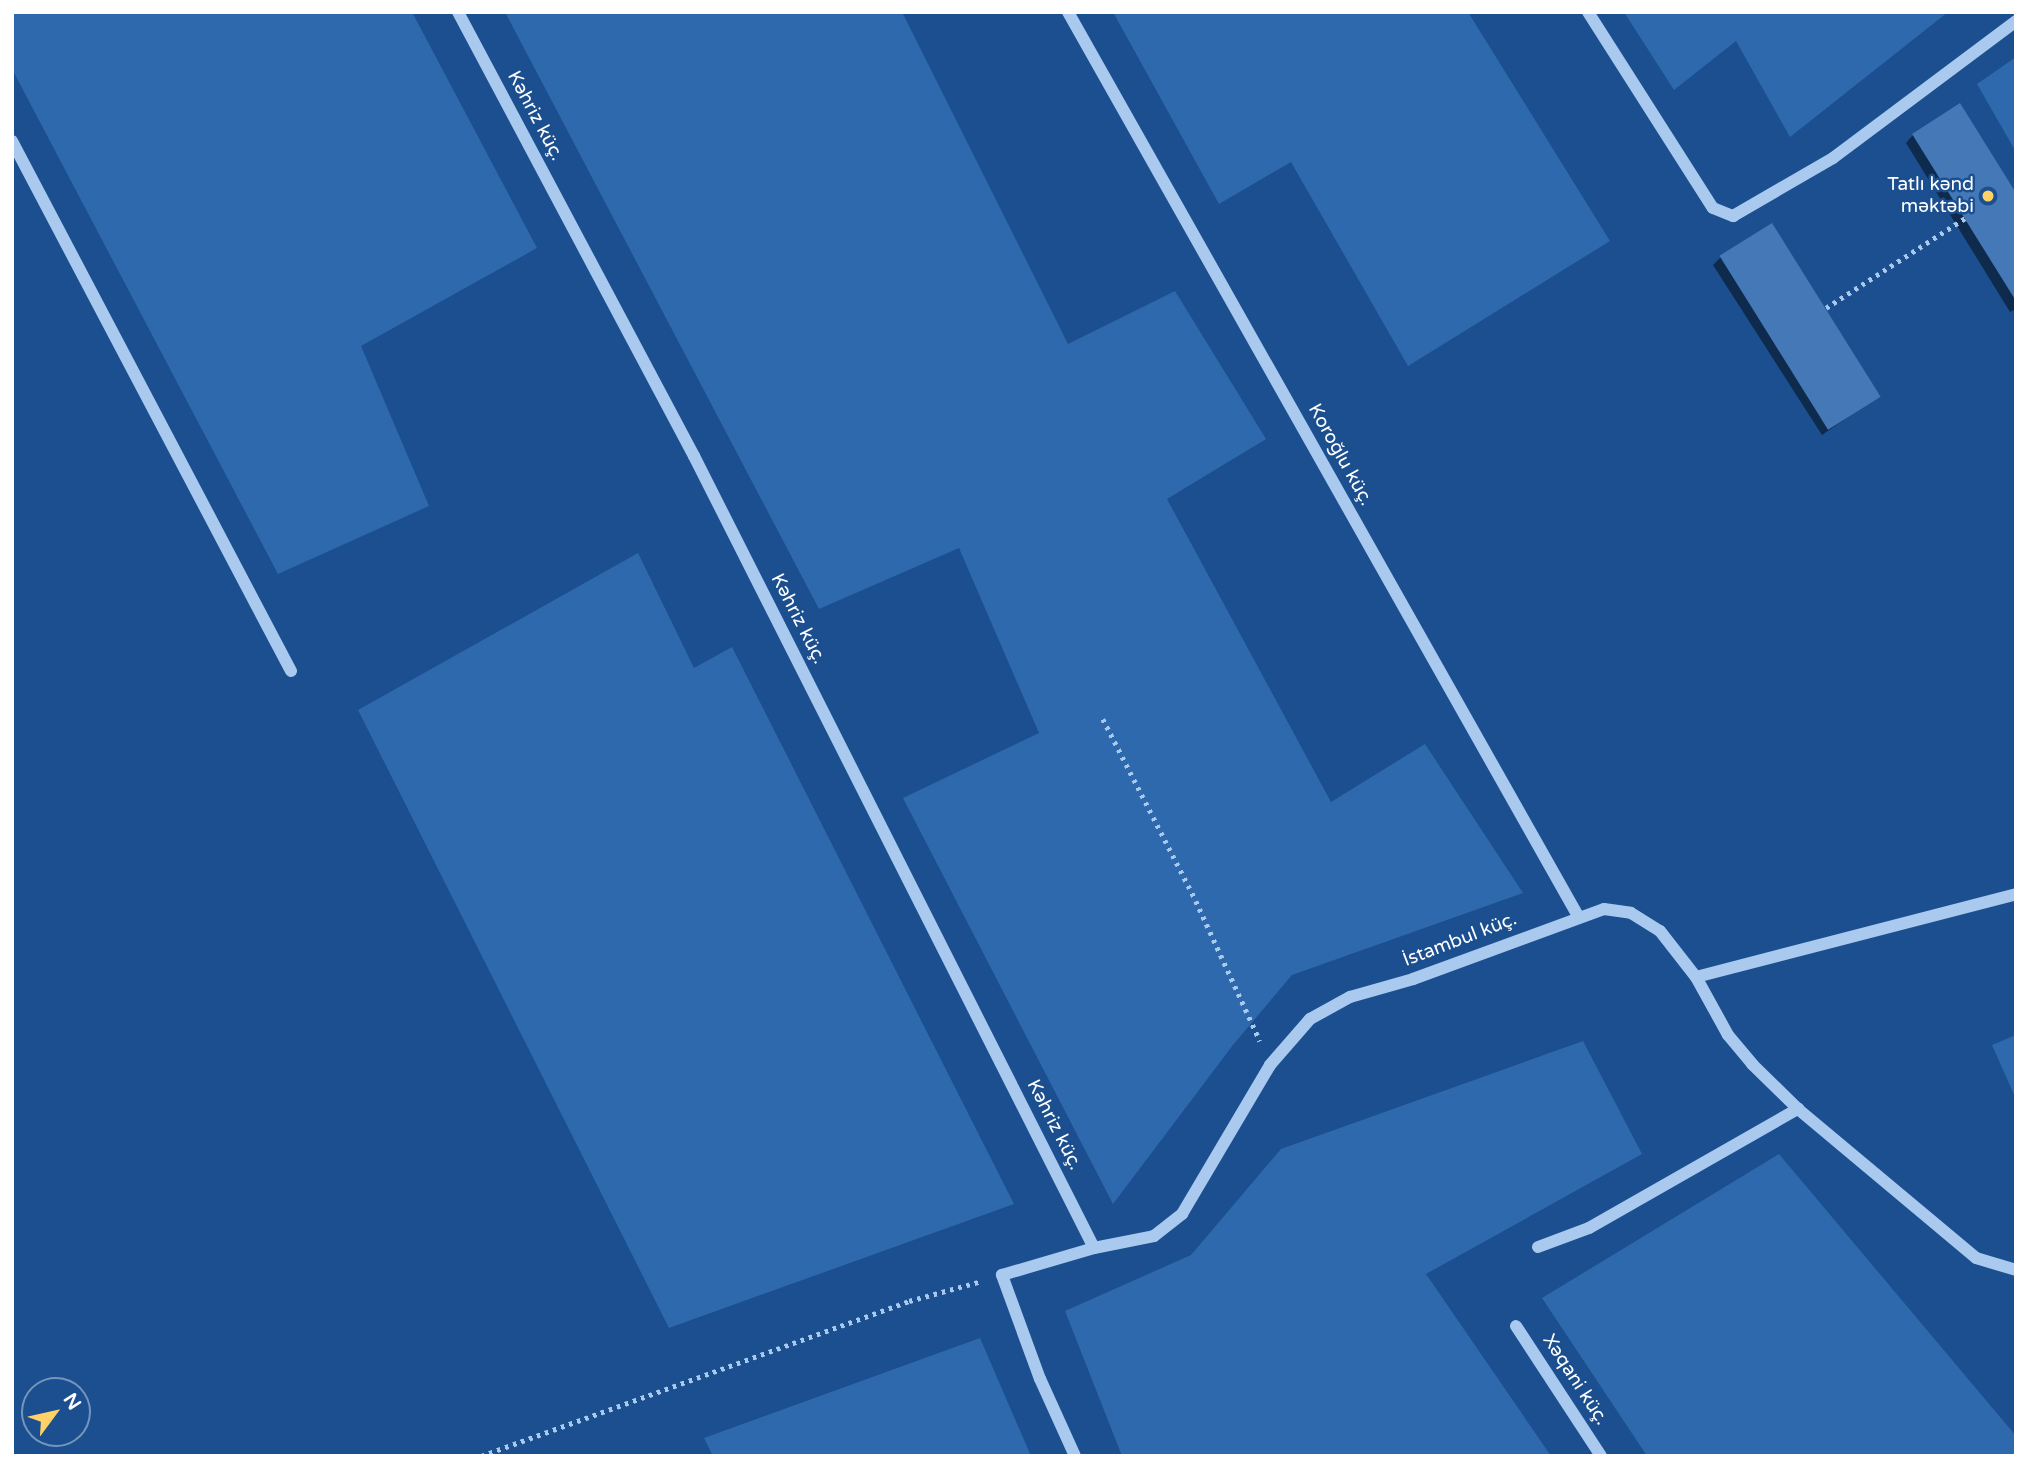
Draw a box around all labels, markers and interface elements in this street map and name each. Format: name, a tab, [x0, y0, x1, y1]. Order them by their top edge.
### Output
street label: Kəhriz küç.	[502, 67, 568, 165]
place label: Tatlı kənd məktəbi	[1887, 174, 1974, 218]
marker: Tatlı kənd məktəbi	[1980, 188, 1996, 204]
street label: Koroğlu küç.	[1303, 400, 1377, 510]
street label: Kəhriz küç.	[765, 570, 831, 668]
street label: İstambul küç.	[1400, 908, 1520, 972]
street label: Kəhriz küç.	[1021, 1076, 1087, 1174]
street label: Xəqani küç.	[1537, 1330, 1613, 1430]
north arrow	[21, 1377, 91, 1447]
text: N	[59, 1389, 85, 1414]

